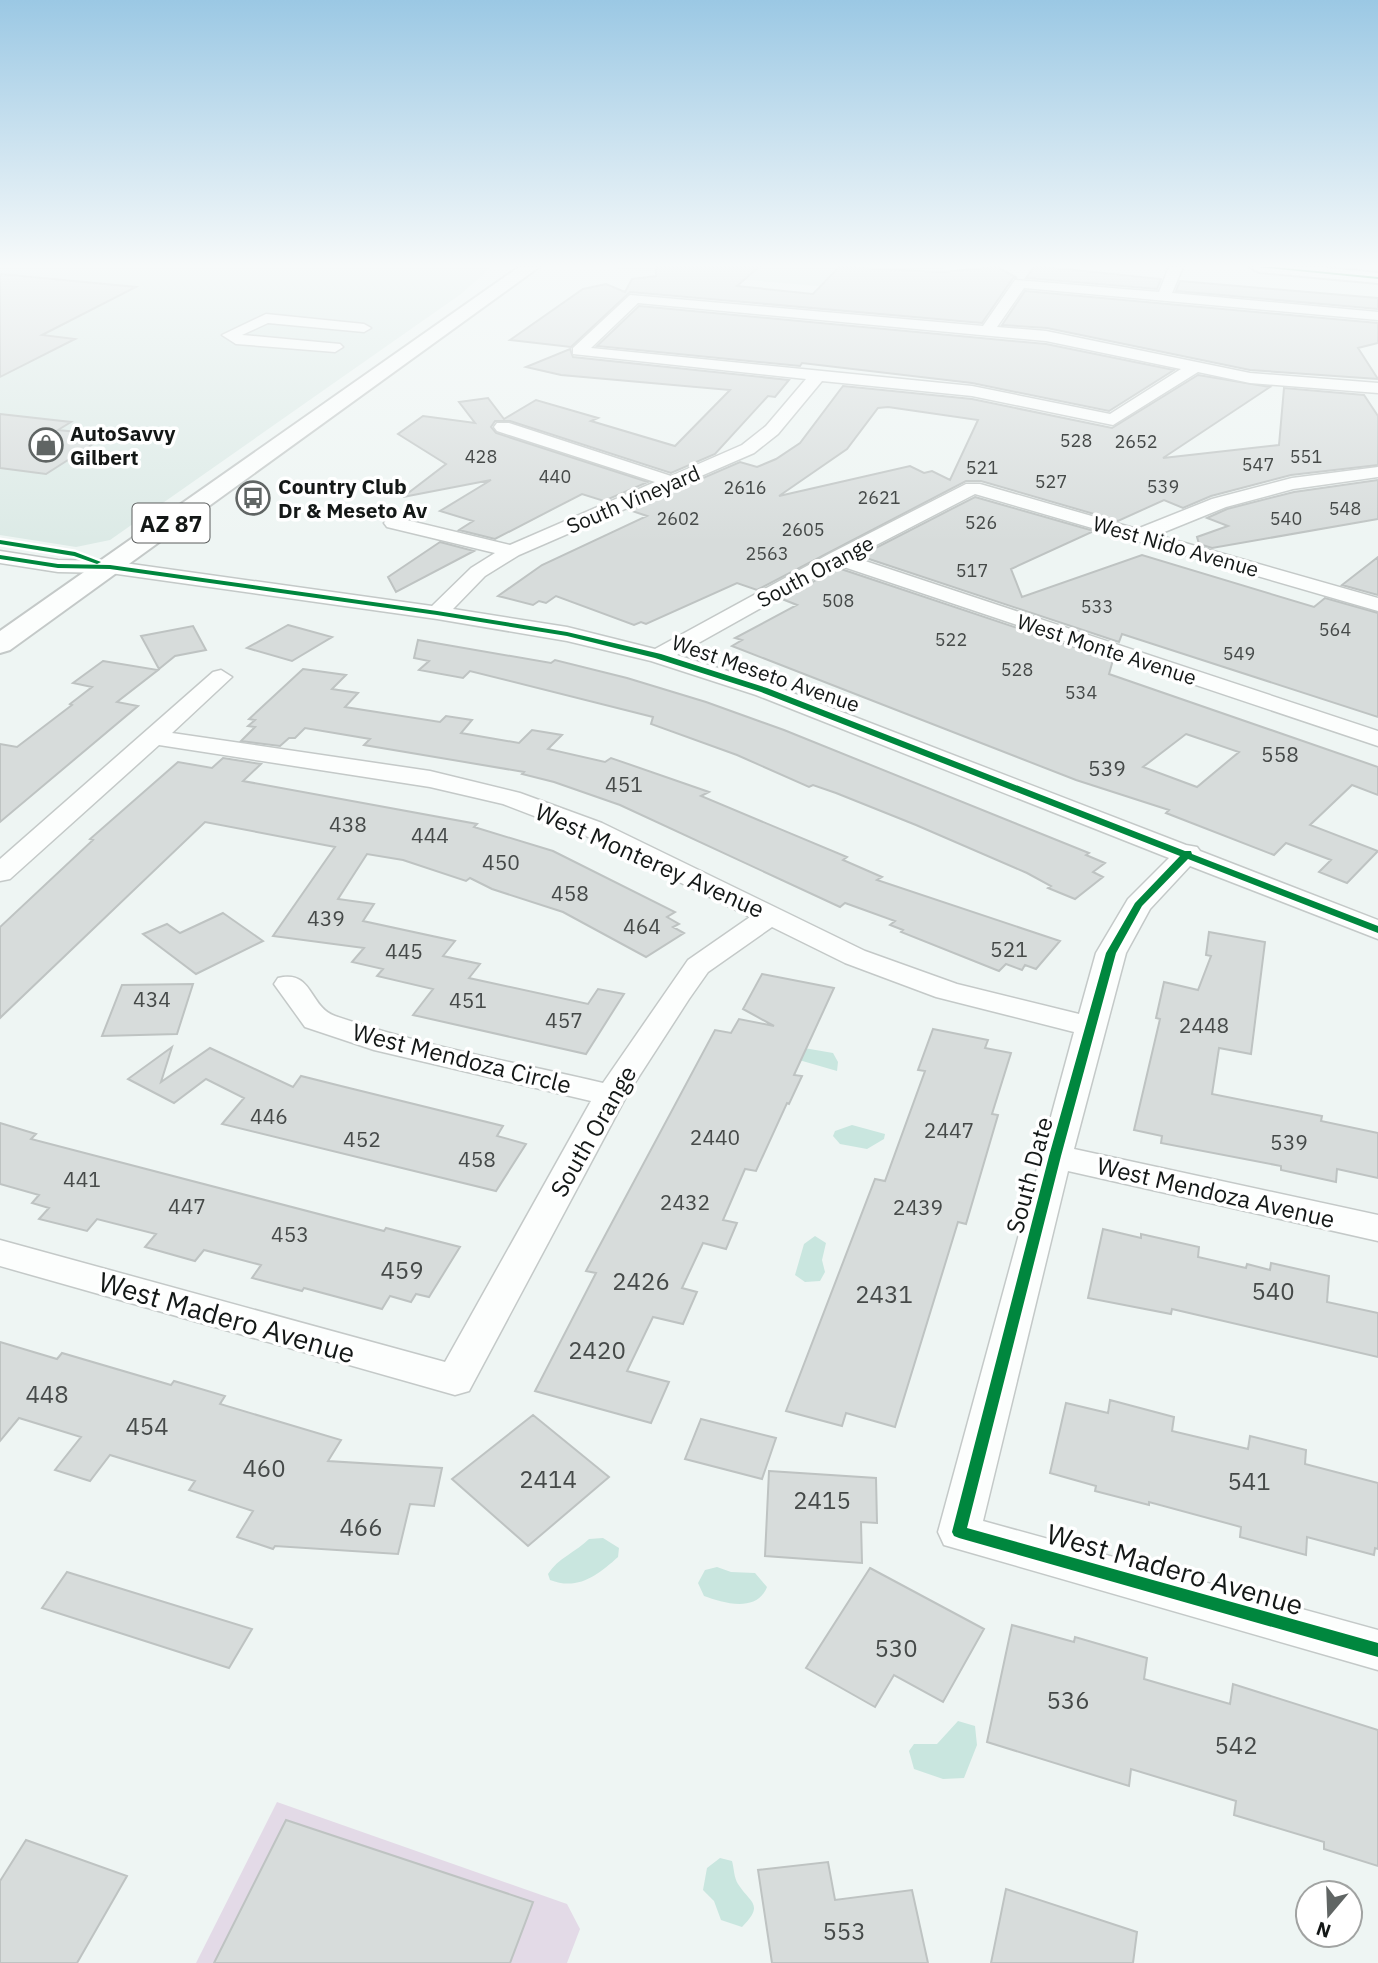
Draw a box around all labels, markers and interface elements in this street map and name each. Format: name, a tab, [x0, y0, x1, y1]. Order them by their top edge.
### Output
place label: AutoSavvy Gilbert	[70, 419, 176, 471]
shop icon: AutoSavvy Gilbert	[27, 426, 65, 464]
house number: 528	[1060, 429, 1092, 452]
house number: 2652	[1114, 430, 1158, 453]
house number: 428	[465, 445, 497, 468]
house number: 551	[1290, 445, 1322, 468]
house number: 547	[1242, 453, 1274, 476]
house number: 521	[966, 456, 998, 479]
street label: South Vineyard	[562, 458, 704, 540]
house number: 440	[539, 465, 571, 488]
house number: 527	[1035, 470, 1067, 493]
place label: Country Club Dr & Meseto Av	[278, 472, 428, 524]
house number: 539	[1147, 475, 1179, 498]
house number: 2616	[723, 476, 767, 499]
bus stop icon: Country Club Dr & Meseto Av	[234, 479, 272, 517]
house number: 2621	[857, 486, 901, 509]
house number: 548	[1329, 497, 1361, 520]
road number: AZ 87	[132, 503, 210, 542]
house number: 2602	[656, 507, 700, 530]
house number: 540	[1270, 507, 1302, 530]
street label: West Nido Avenue	[1090, 509, 1262, 583]
house number: 526	[965, 511, 997, 534]
house number: 2605	[781, 518, 825, 541]
street label: South Orange	[752, 529, 878, 613]
house number: 2563	[745, 542, 789, 565]
house number: 517	[956, 559, 988, 582]
house number: 508	[822, 589, 854, 612]
house number: 533	[1081, 595, 1113, 618]
street label: West Monte Avenue	[1014, 607, 1200, 691]
house number: 564	[1319, 618, 1351, 641]
street label: West Meseto Avenue	[668, 628, 864, 718]
house number: 522	[935, 628, 967, 651]
house number: 549	[1223, 642, 1255, 665]
house number: 528	[1001, 658, 1033, 681]
house number: 534	[1065, 681, 1097, 704]
house number: 558	[1261, 740, 1299, 768]
house number: 539	[1088, 754, 1126, 782]
house number: 451	[605, 770, 643, 798]
street label: West Monterey Avenue	[530, 795, 770, 925]
house number: 438	[329, 810, 367, 838]
house number: 444	[411, 821, 449, 849]
house number: 450	[482, 848, 520, 876]
house number: 458	[551, 879, 589, 907]
house number: 439	[307, 904, 345, 932]
house number: 464	[623, 912, 661, 940]
house number: 521	[990, 935, 1028, 963]
house number: 445	[385, 937, 423, 965]
house number: 434	[133, 985, 171, 1013]
house number: 451	[449, 986, 487, 1014]
house number: 457	[545, 1006, 583, 1034]
house number: 2448	[1179, 1011, 1229, 1039]
street label: West Mendoza Circle	[349, 1015, 575, 1101]
street label: South Orange	[542, 1060, 644, 1202]
house number: 446	[250, 1102, 288, 1130]
street label: South Date	[998, 1113, 1060, 1237]
house number: 2447	[924, 1116, 974, 1144]
house number: 2440	[690, 1123, 740, 1151]
house number: 452	[343, 1125, 381, 1153]
house number: 539	[1270, 1128, 1308, 1156]
house number: 458	[458, 1145, 496, 1173]
street label: West Mendoza Avenue	[1094, 1149, 1338, 1235]
house number: 441	[63, 1165, 101, 1193]
house number: 2432	[660, 1188, 710, 1216]
house number: 447	[168, 1192, 206, 1220]
house number: 2439	[893, 1193, 943, 1221]
house number: 453	[271, 1220, 309, 1248]
house number: 459	[380, 1254, 424, 1286]
street label: West Madero Avenue	[95, 1263, 359, 1371]
house number: 2426	[612, 1265, 670, 1297]
house number: 540	[1251, 1275, 1295, 1307]
house number: 2431	[855, 1278, 913, 1310]
house number: 2420	[568, 1334, 626, 1366]
house number: 448	[25, 1378, 69, 1410]
house number: 454	[125, 1410, 169, 1442]
house number: 460	[242, 1452, 286, 1484]
house number: 2414	[519, 1463, 577, 1495]
house number: 541	[1227, 1465, 1271, 1497]
house number: 2415	[793, 1484, 851, 1516]
house number: 466	[339, 1511, 383, 1543]
street label: West Madero Avenue	[1043, 1515, 1307, 1623]
house number: 530	[874, 1632, 918, 1664]
house number: 536	[1046, 1684, 1090, 1716]
house number: 542	[1214, 1729, 1258, 1761]
north arrow	[1294, 1879, 1364, 1949]
house number: 553	[822, 1915, 866, 1947]
text: N	[1313, 1916, 1334, 1944]

